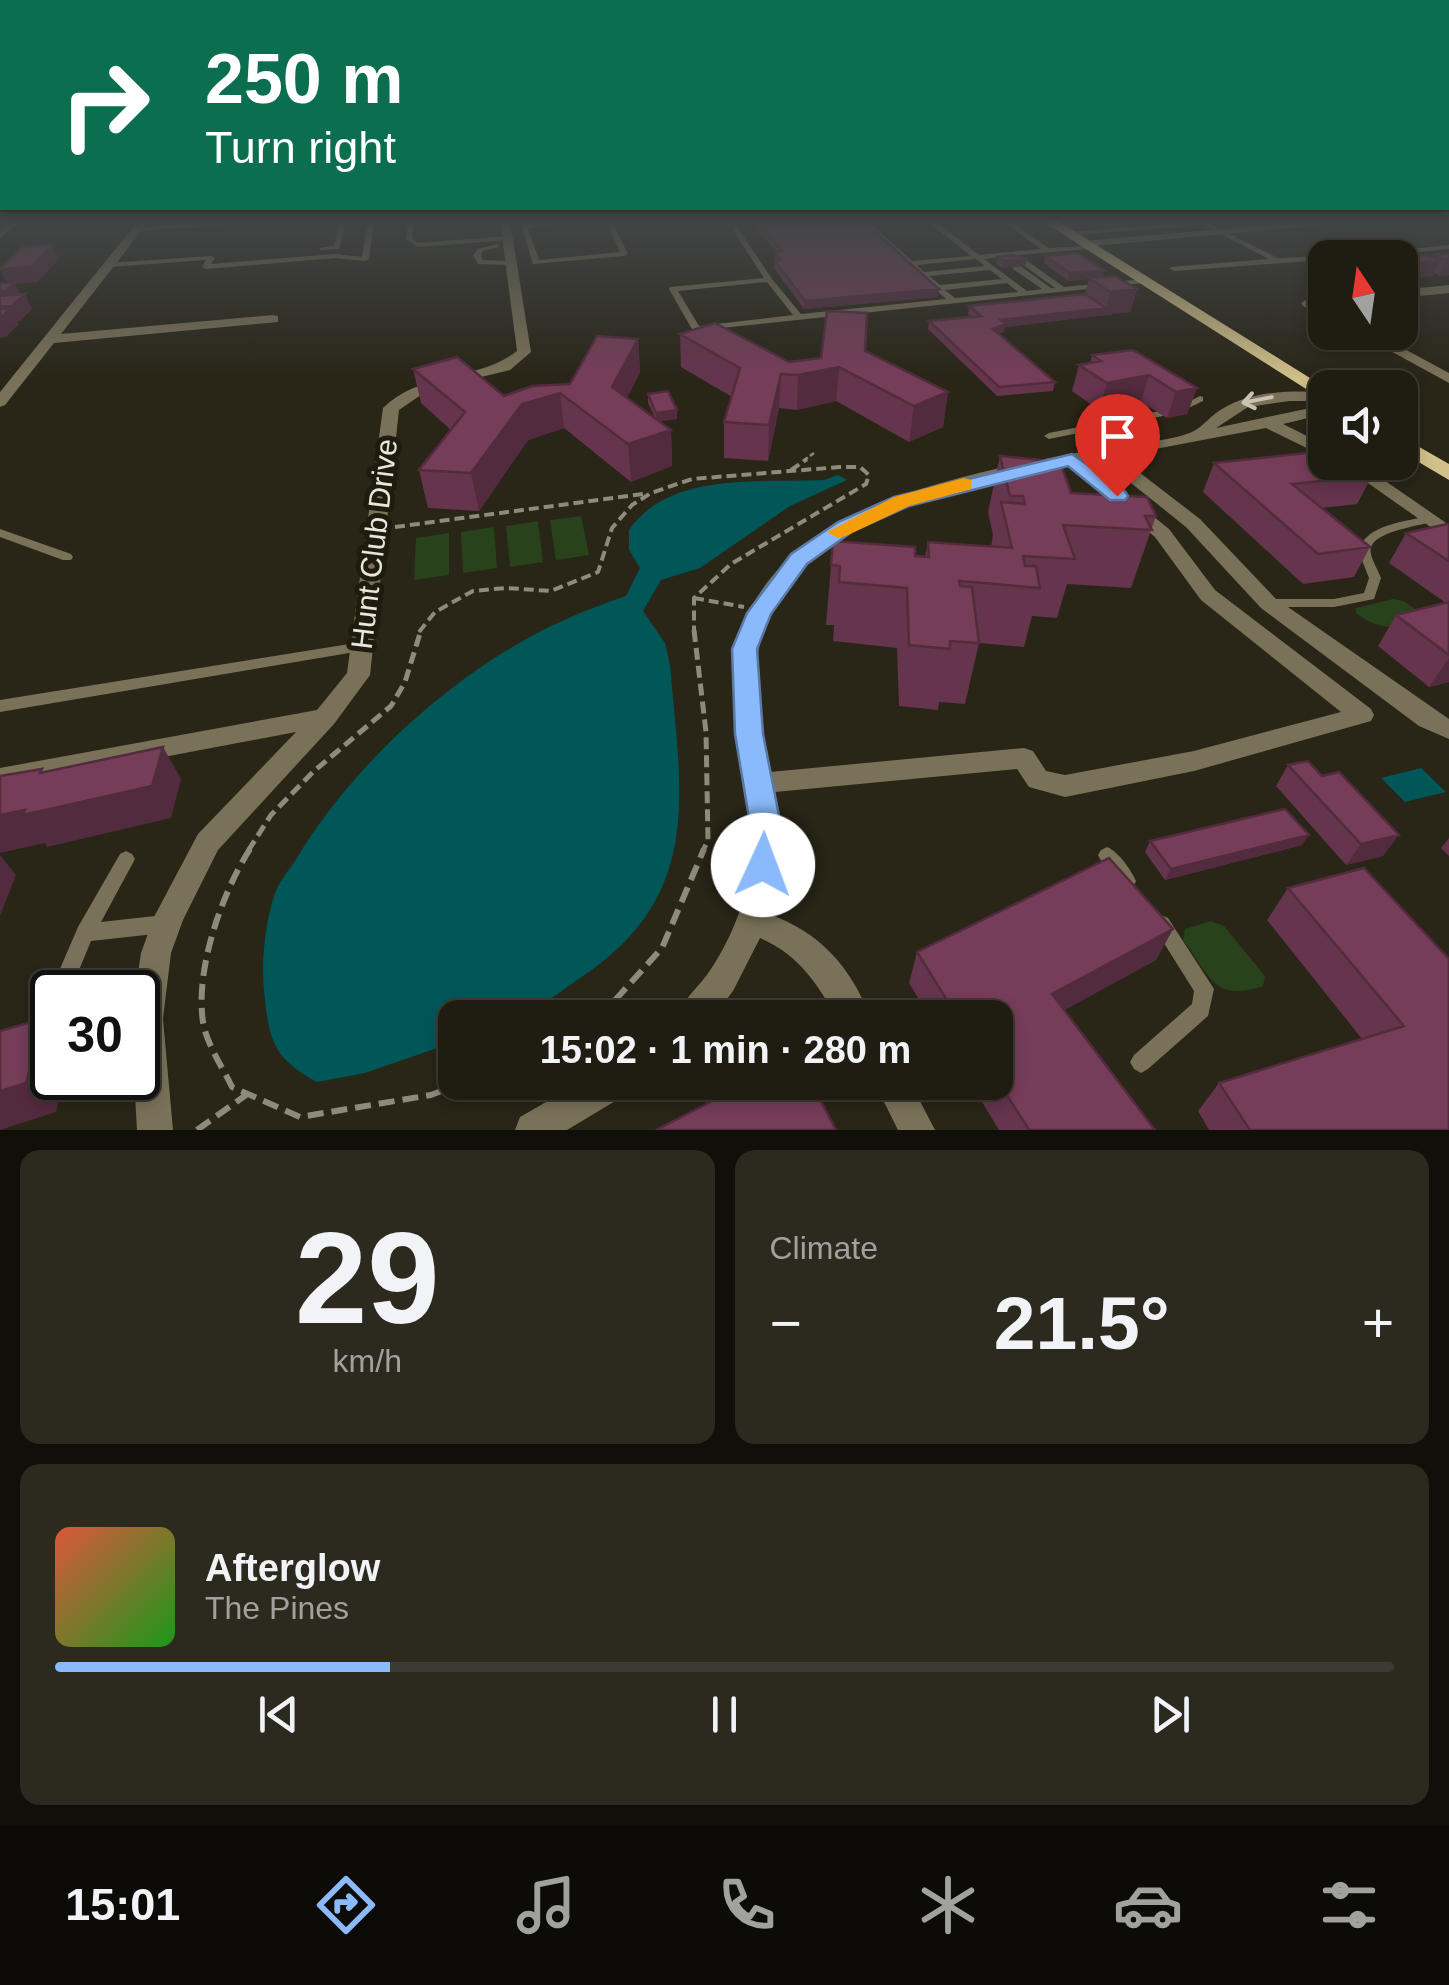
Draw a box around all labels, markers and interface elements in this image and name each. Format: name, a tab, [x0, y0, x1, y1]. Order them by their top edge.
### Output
icon: right	[40, 40, 170, 170]
text: 250 m	[205, 40, 403, 118]
text: Turn right	[205, 122, 396, 173]
north arrow	[1308, 240, 1418, 350]
map controls	[1308, 240, 1418, 480]
button: sound	[1308, 370, 1418, 480]
one-way arrow	[1242, 392, 1274, 411]
pin	[1075, 394, 1160, 497]
icon: arrive	[1090, 409, 1145, 464]
street label: Hunt Club Drive	[345, 437, 403, 651]
position arrow	[711, 813, 815, 917]
speed limit sign: 30	[30, 970, 160, 1100]
text: 15:02 · 1 min · 280 m	[540, 1029, 911, 1071]
text: 29	[295, 1205, 440, 1351]
text: Climate	[770, 1230, 878, 1266]
text: 21.5°	[994, 1281, 1170, 1365]
text: −	[770, 1292, 802, 1354]
text: +	[1362, 1292, 1394, 1354]
text: km/h	[333, 1343, 402, 1379]
text: Afterglow	[205, 1547, 380, 1589]
text: The Pines	[205, 1590, 349, 1626]
icon: previous	[251, 1687, 306, 1742]
icon: pause	[697, 1687, 752, 1742]
icon: next	[1143, 1687, 1198, 1742]
icon: directions	[311, 1870, 381, 1940]
icon: music	[511, 1870, 581, 1940]
icon: phone	[712, 1870, 782, 1940]
icon: climate	[913, 1870, 983, 1940]
icon: car	[1113, 1870, 1183, 1940]
icon: filters	[1314, 1870, 1384, 1940]
text: 15:01	[65, 1879, 180, 1930]

